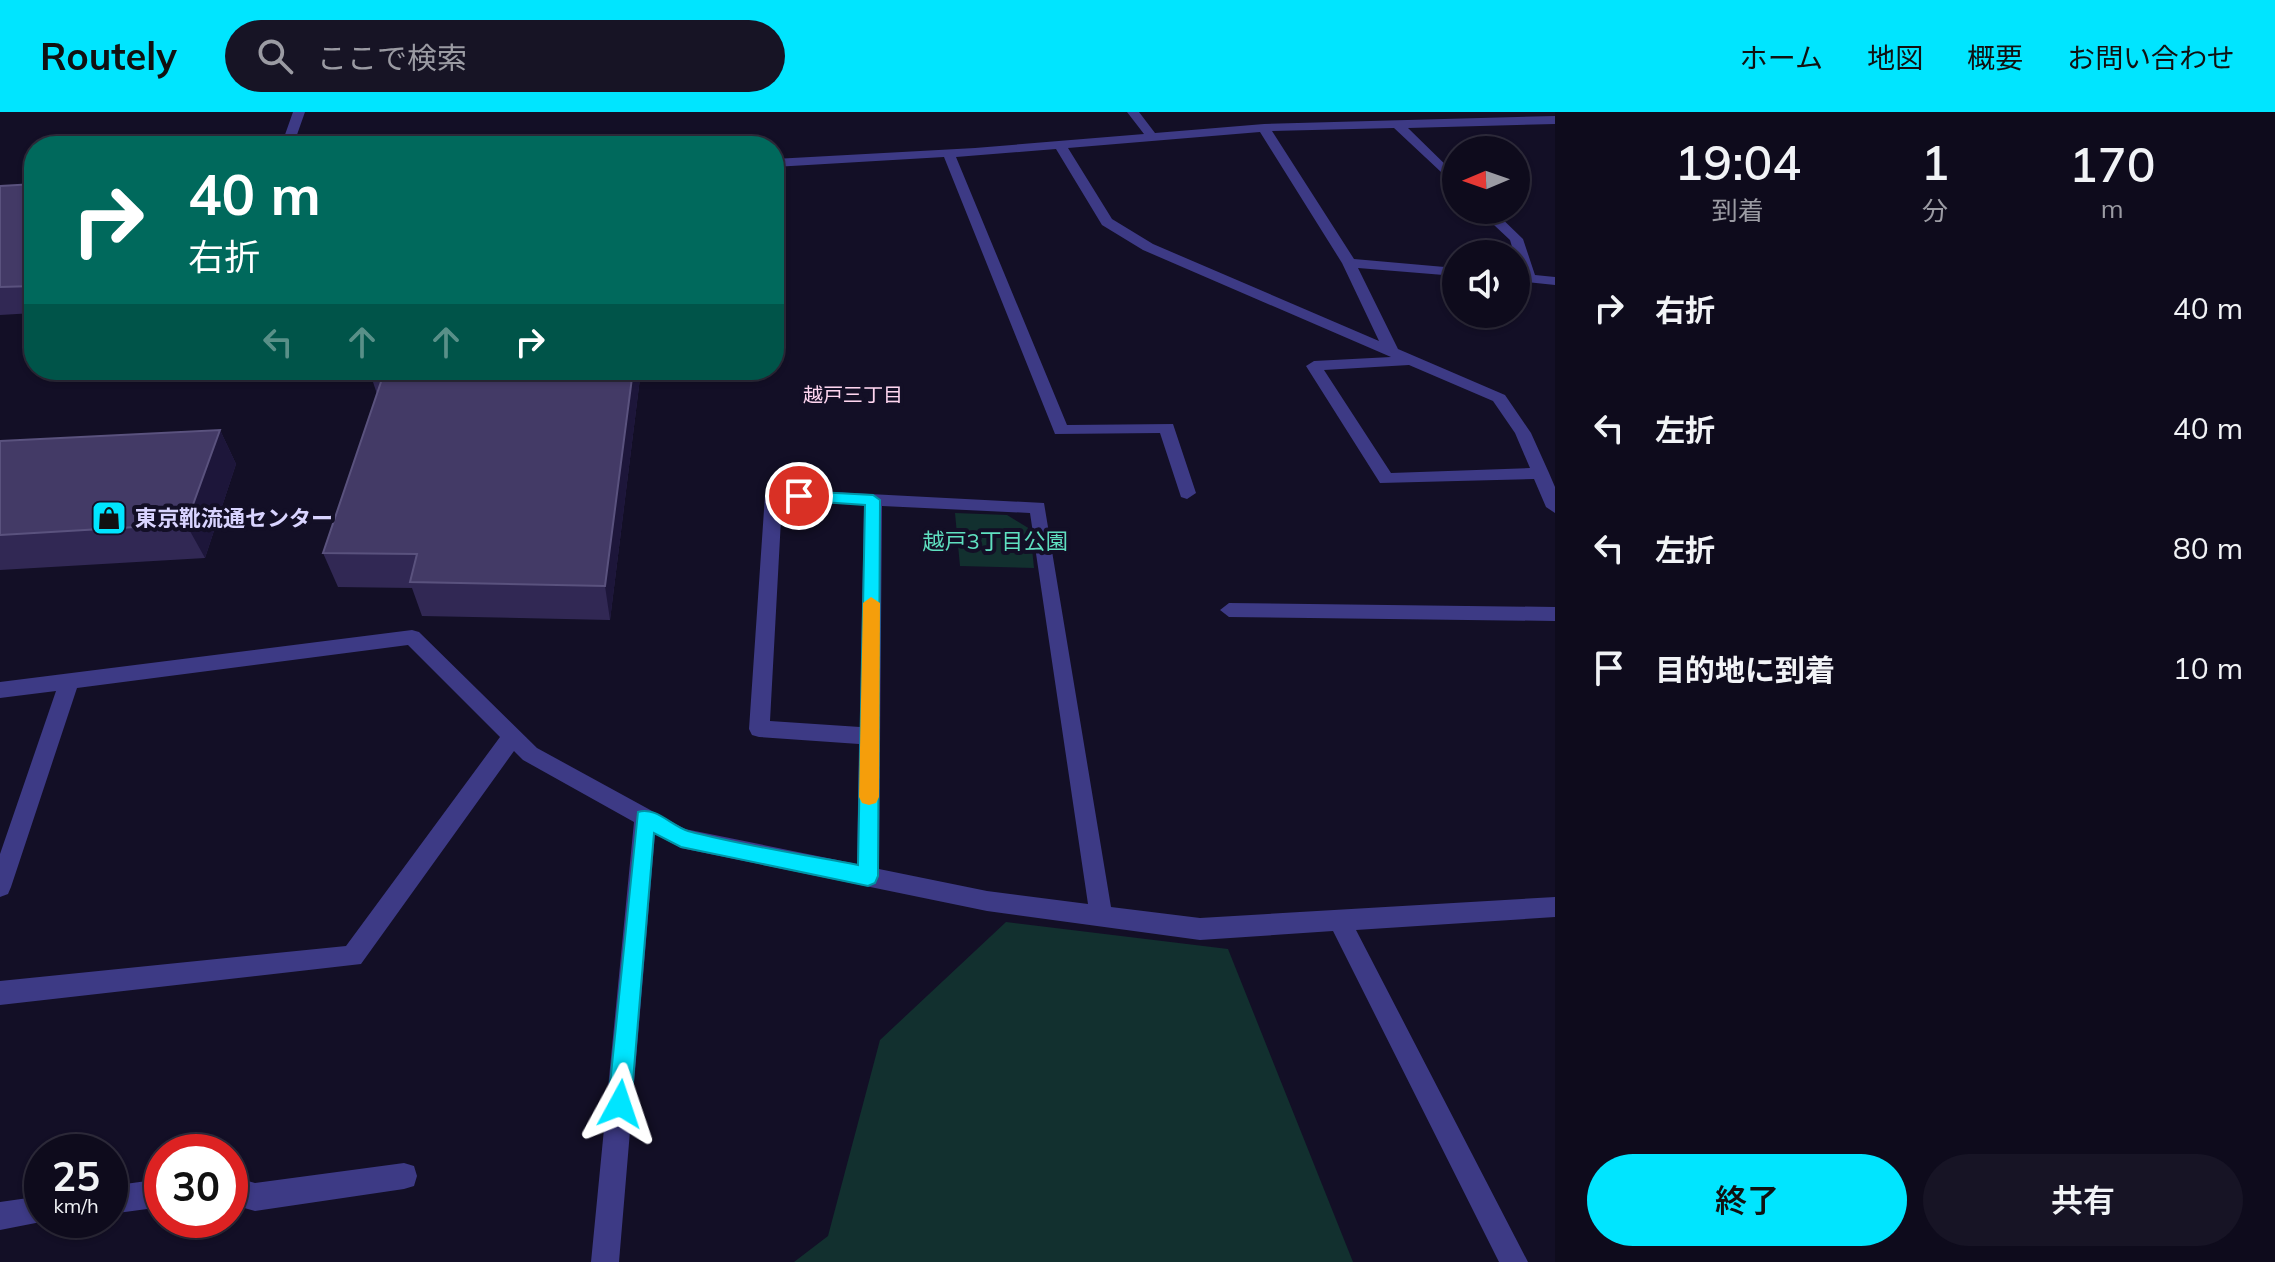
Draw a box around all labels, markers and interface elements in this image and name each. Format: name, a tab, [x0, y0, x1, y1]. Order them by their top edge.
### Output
search box	[225, 20, 785, 92]
text: Routely	[40, 32, 177, 80]
icon: search	[253, 34, 297, 78]
text: ここで検索	[317, 39, 467, 77]
text: ホーム	[1740, 40, 1823, 75]
text: 地図	[1867, 40, 1923, 75]
text: 概要	[1967, 40, 2023, 75]
text: お問い合わせ	[2067, 40, 2235, 75]
text: 19:04	[1675, 132, 1801, 192]
text: 1	[1921, 132, 1949, 192]
text: 170	[2069, 134, 2155, 194]
north arrow	[1442, 136, 1530, 224]
map controls	[1442, 136, 1530, 328]
text: 40 m	[188, 159, 321, 229]
icon: right	[56, 168, 160, 272]
text: m	[2101, 192, 2124, 225]
text: 到着	[1712, 194, 1764, 227]
text: 分	[1922, 194, 1948, 227]
text: 右折	[188, 234, 260, 279]
button: sound	[1442, 240, 1530, 328]
icon: right	[1587, 286, 1631, 330]
text: 40 m	[2173, 289, 2243, 327]
text: 右折	[1655, 291, 1715, 329]
icon: left	[256, 320, 300, 364]
icon: ahead	[340, 320, 384, 364]
icon: ahead	[424, 320, 468, 364]
icon: right	[508, 320, 552, 364]
district label: 越戸三丁目	[803, 382, 903, 407]
icon: left	[1587, 406, 1631, 450]
text: 40 m	[2173, 409, 2243, 447]
text: 左折	[1655, 411, 1715, 449]
pin	[765, 462, 833, 530]
icon: arrive	[777, 474, 821, 518]
shop icon: 東京靴流通センター	[90, 499, 128, 537]
place label: 東京靴流通センター	[135, 504, 333, 532]
icon: left	[1587, 526, 1631, 570]
park label: 越戸3丁目公園	[922, 527, 1068, 555]
text: 80 m	[2173, 529, 2243, 567]
text: 左折	[1655, 531, 1715, 569]
icon: arrive	[1587, 646, 1631, 690]
text: 10 m	[2173, 649, 2243, 687]
text: 目的地に到着	[1655, 651, 1835, 689]
position arrow	[578, 1062, 662, 1146]
speed limit sign: 30	[144, 1134, 248, 1238]
text: 25	[52, 1151, 100, 1201]
button: 終了	[1587, 1154, 1907, 1246]
button: 共有	[1923, 1154, 2243, 1246]
text: km/h	[53, 1193, 99, 1218]

